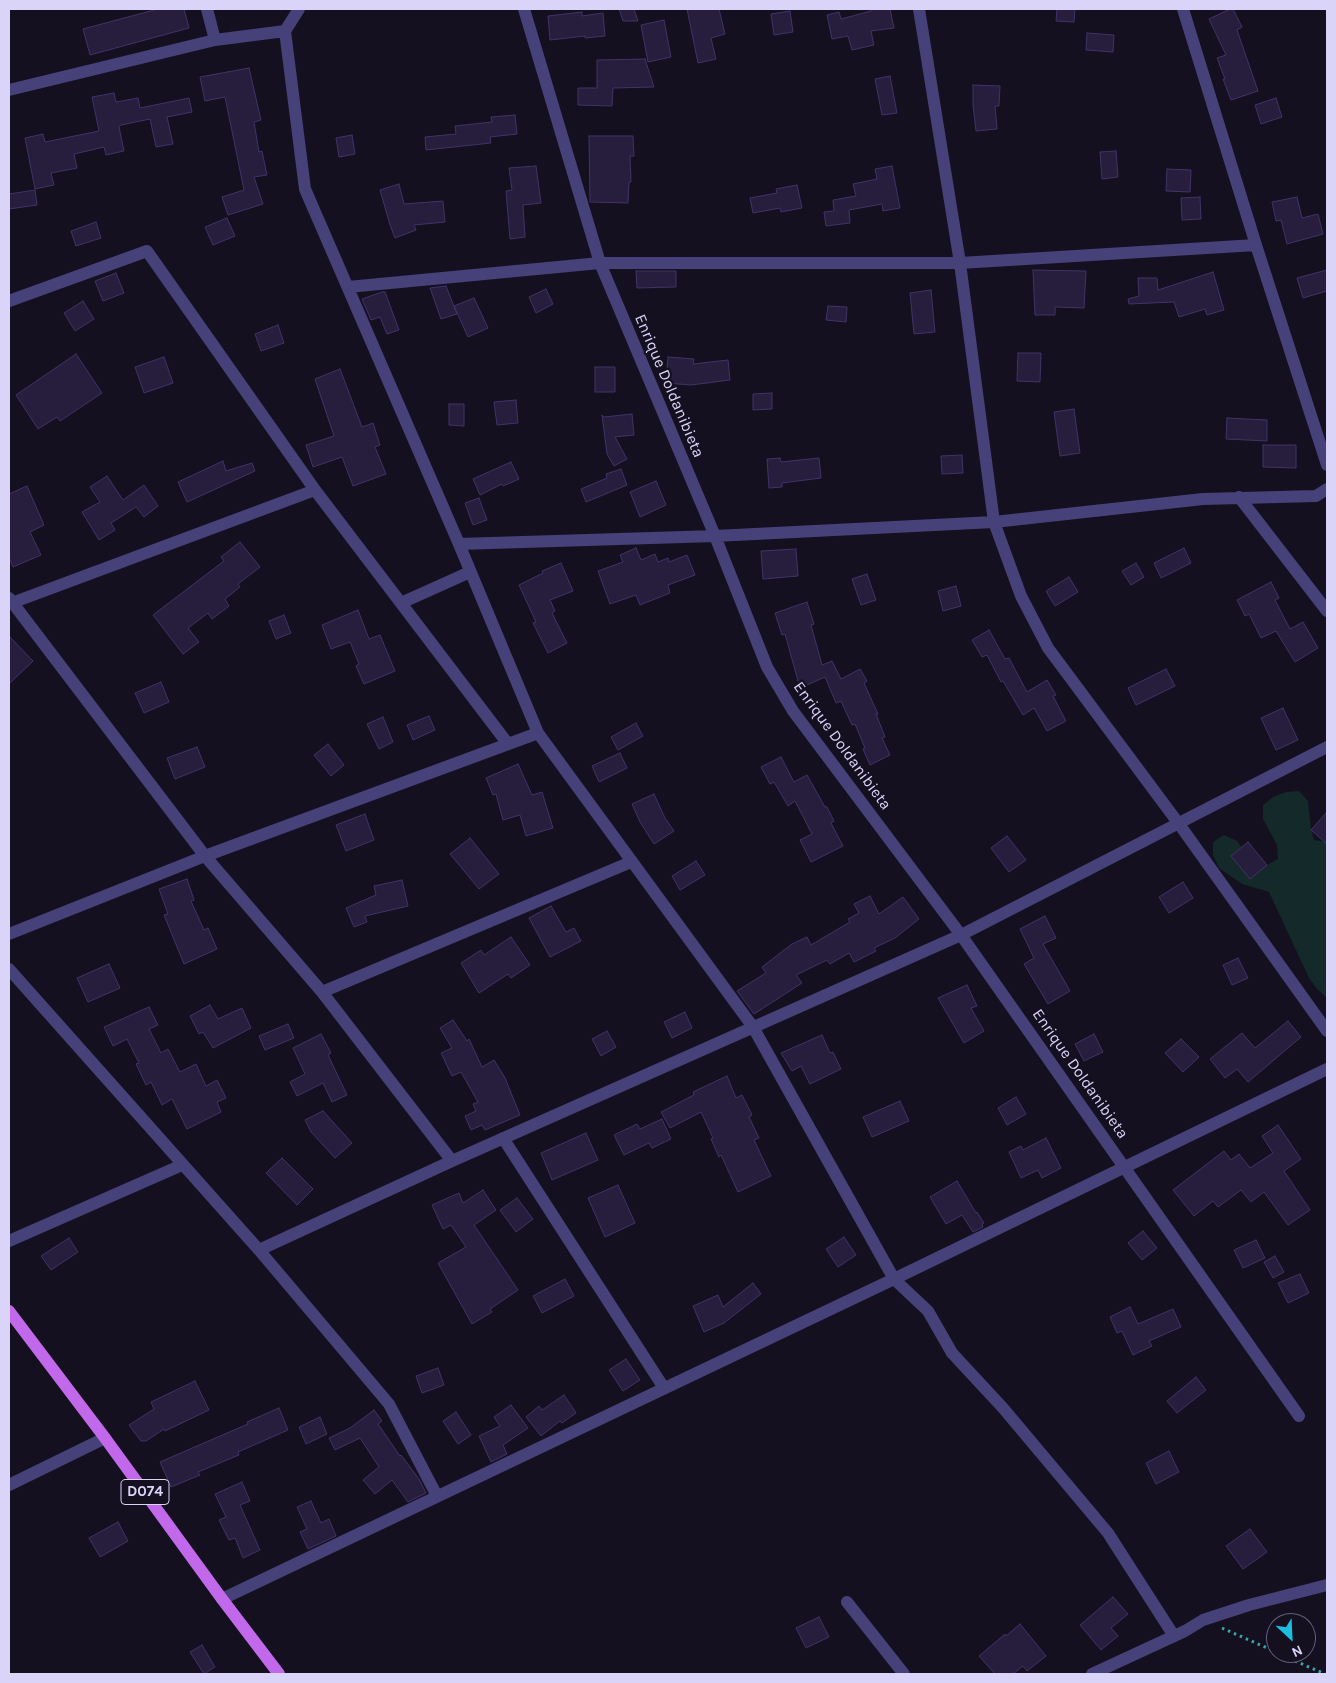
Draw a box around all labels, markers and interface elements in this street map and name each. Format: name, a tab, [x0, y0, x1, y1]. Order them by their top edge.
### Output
street label: Enrique Doldanibieta	[630, 311, 708, 461]
street label: Enrique Doldanibieta	[789, 678, 895, 814]
street label: Enrique Doldanibieta	[1028, 1005, 1132, 1143]
road number: D074	[121, 1480, 169, 1504]
north arrow	[1266, 1613, 1316, 1663]
text: N	[1289, 1641, 1305, 1661]

